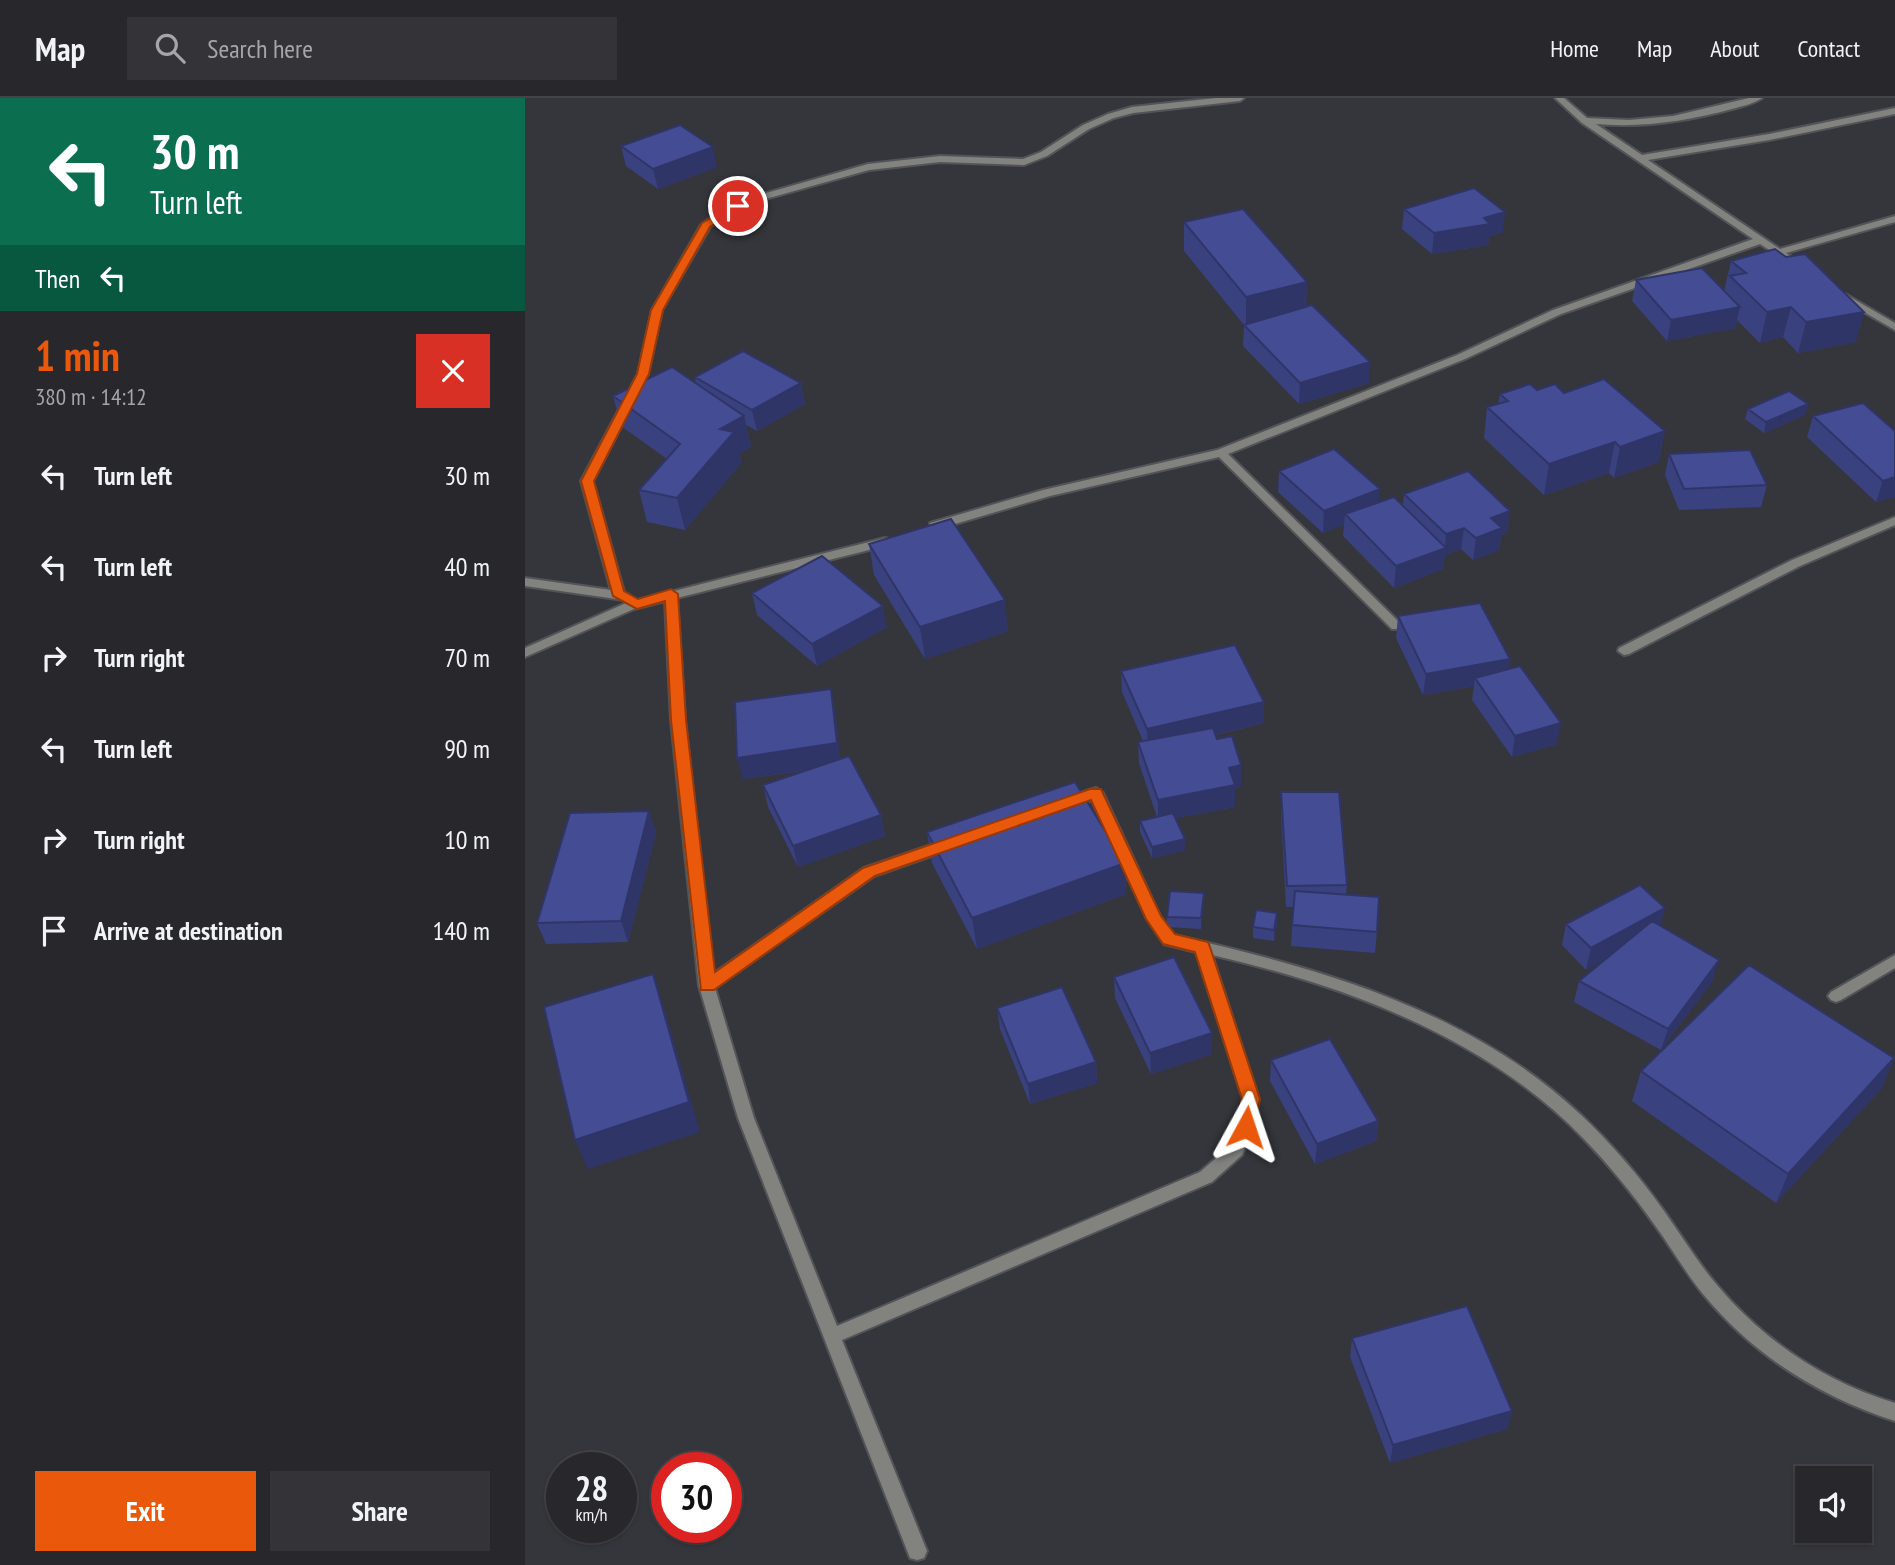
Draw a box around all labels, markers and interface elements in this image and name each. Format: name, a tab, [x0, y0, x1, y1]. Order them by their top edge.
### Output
search box	[127, 17, 617, 80]
text: Map	[35, 27, 85, 70]
icon: search	[151, 29, 189, 67]
text: Search here	[207, 32, 313, 65]
text: Home	[1550, 33, 1599, 64]
text: Map	[1637, 33, 1672, 64]
text: About	[1710, 33, 1759, 64]
text: Contact	[1797, 33, 1860, 64]
text: 30 m	[150, 119, 239, 183]
icon: left	[35, 126, 126, 217]
pin	[708, 176, 768, 236]
text: Turn left	[150, 181, 242, 223]
icon: arrive	[719, 187, 757, 225]
icon: left	[94, 259, 132, 297]
text: Then	[35, 262, 80, 295]
text: 1 min	[35, 328, 120, 383]
button: close	[416, 334, 490, 408]
text: 380 m · 14:12	[35, 382, 147, 411]
icon: left	[35, 457, 73, 495]
text: Turn left	[94, 459, 172, 492]
text: 30 m	[444, 459, 490, 492]
icon: left	[35, 548, 73, 586]
text: Turn left	[94, 550, 172, 583]
text: 40 m	[444, 550, 490, 583]
icon: right	[35, 639, 73, 677]
text: Turn right	[94, 641, 185, 674]
text: 70 m	[444, 641, 490, 674]
icon: left	[35, 730, 73, 768]
text: Turn left	[94, 732, 172, 765]
text: 90 m	[444, 732, 490, 765]
icon: right	[35, 821, 73, 859]
text: Turn right	[94, 823, 185, 856]
text: 10 m	[444, 823, 490, 856]
icon: arrive	[35, 912, 73, 950]
text: Arrive at destination	[94, 914, 283, 947]
text: 140 m	[432, 914, 490, 947]
position arrow	[1209, 1090, 1283, 1164]
speed limit sign: 30	[651, 1452, 742, 1543]
text: 28	[575, 1465, 608, 1511]
map controls	[1795, 1466, 1872, 1543]
button: sound	[1795, 1466, 1872, 1543]
button: Exit	[35, 1471, 256, 1551]
button: Share	[270, 1471, 490, 1551]
text: km/h	[576, 1503, 607, 1526]

